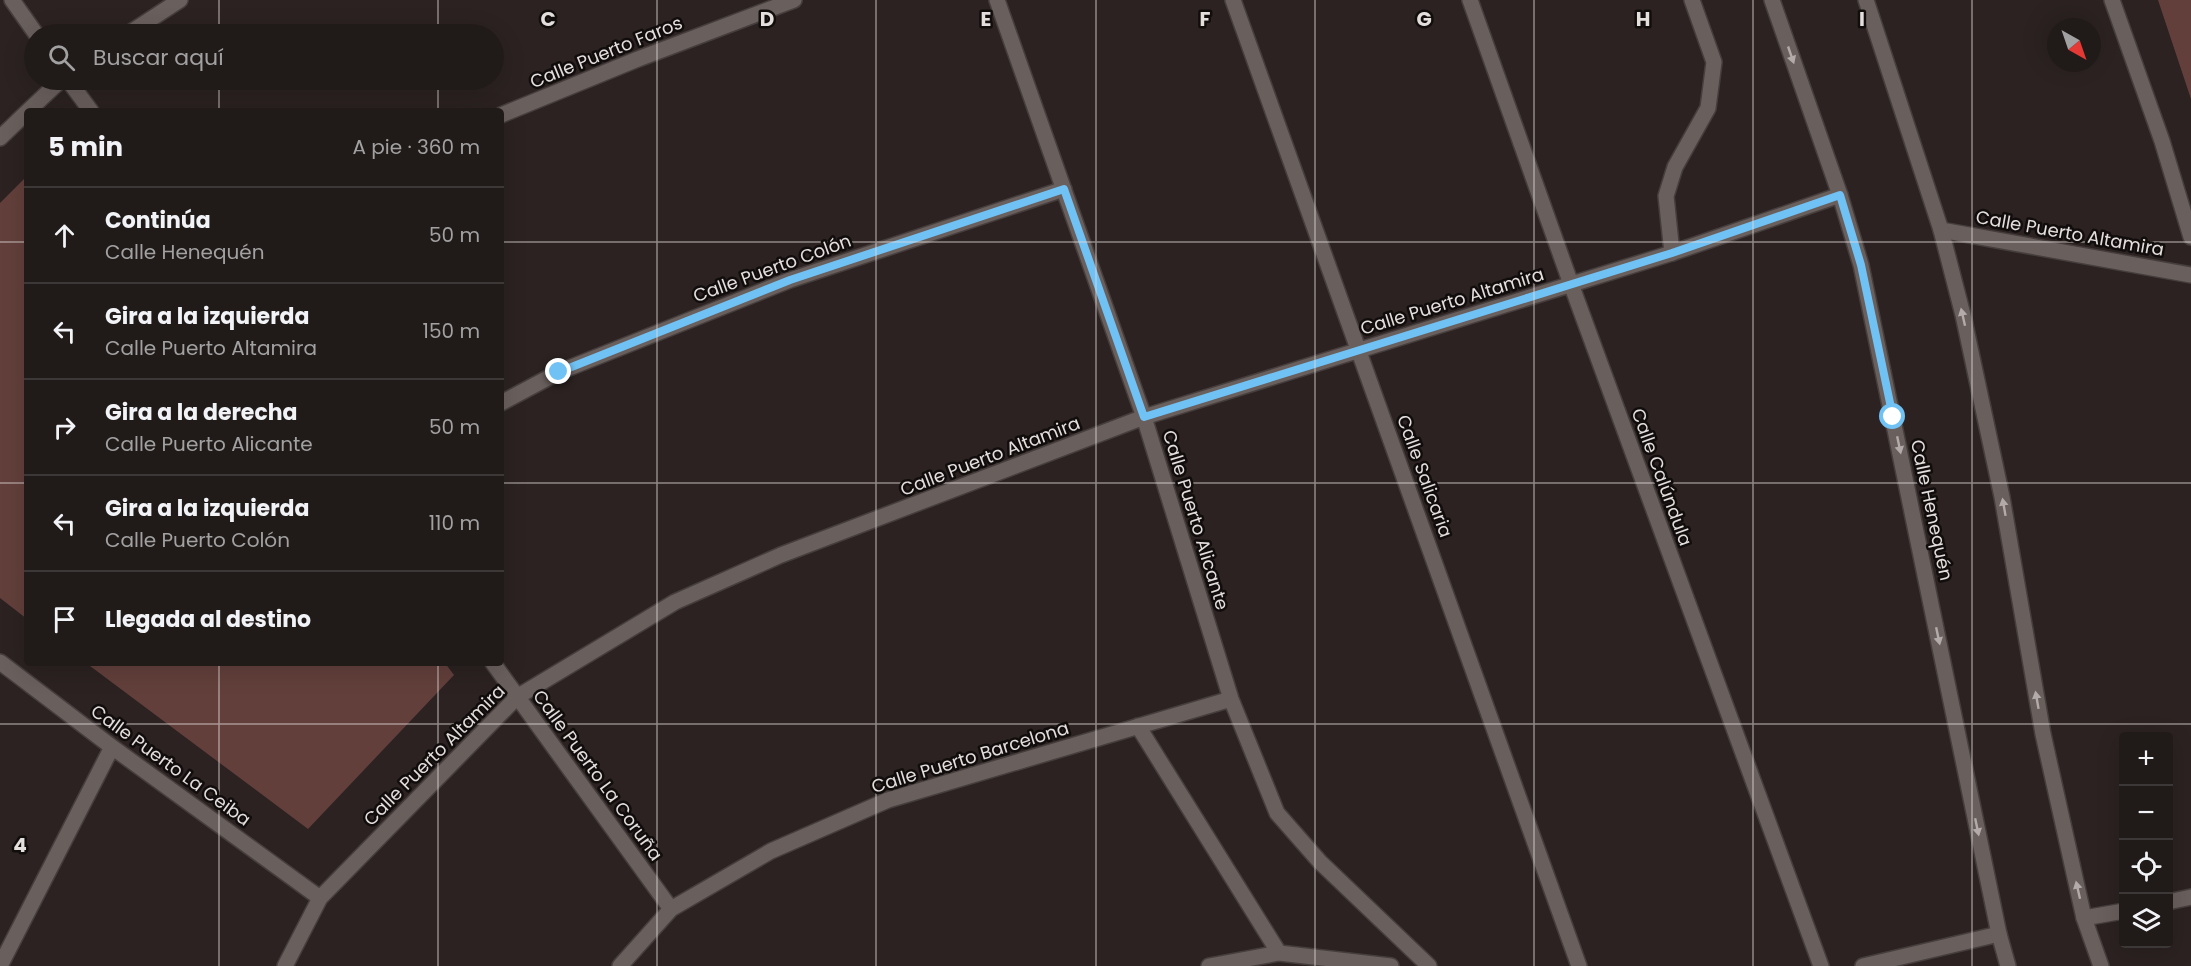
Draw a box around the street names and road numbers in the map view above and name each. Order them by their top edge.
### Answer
street label: Calle Puerto Faros [527,12,685,92]
street label: Calle Puerto Altamira [1974,204,2166,262]
street label: Calle Puerto Colón [690,228,854,308]
street label: Calle Puerto Altamira [1357,261,1547,341]
street label: Calle Calúndula [1626,405,1698,549]
street label: Calle Puerto Altamira [896,410,1084,502]
street label: Calle Salicaria [1391,411,1459,541]
street label: Calle Puerto Alicante [1157,427,1235,613]
street label: Calle Henequén [1905,437,1959,583]
street label: Calle Puerto Altamira [358,679,510,831]
street label: Calle Puerto La Coruña [527,684,669,866]
street label: Calle Puerto La Ceiba [86,698,256,832]
street label: Calle Puerto Barcelona [868,715,1072,799]

